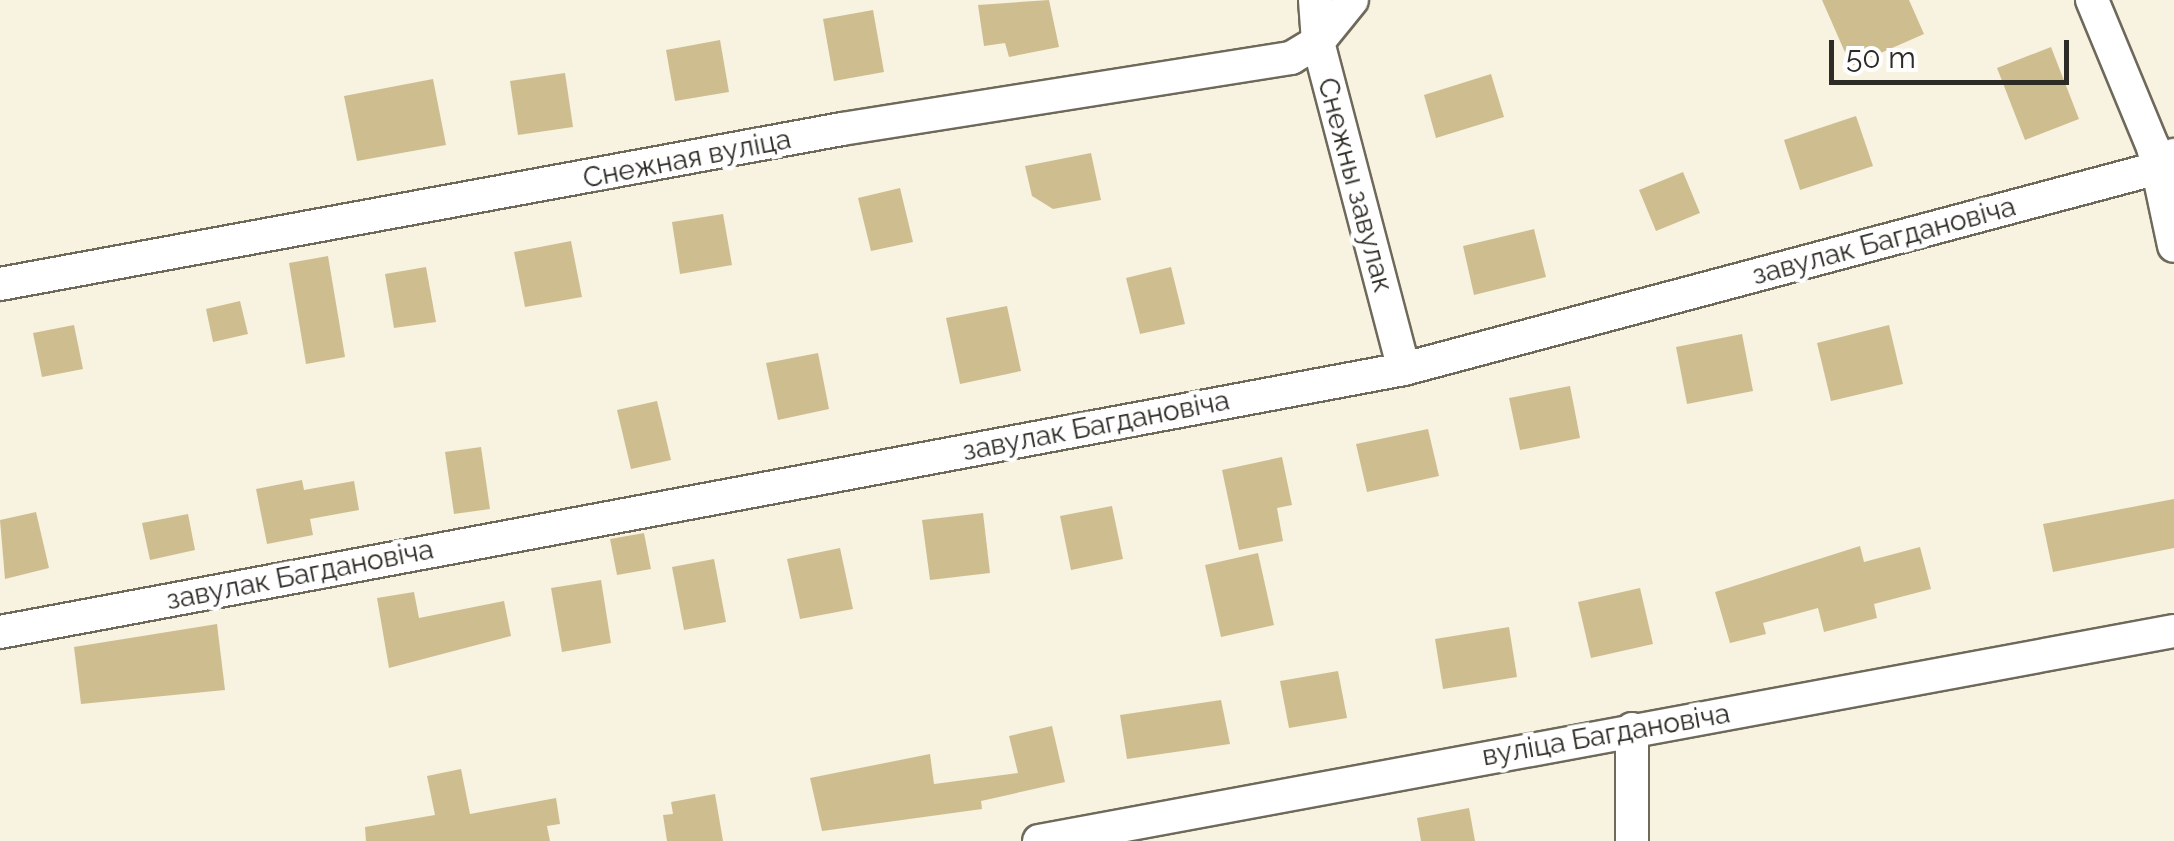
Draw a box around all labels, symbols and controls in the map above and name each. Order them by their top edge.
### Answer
scale bar [1834,20,2074,82]
text: 50 m [1846,40,1916,75]
street label: Снежны завулак [1310,74,1400,296]
street label: Снежная вуліца [580,122,794,196]
street label: завулак Багдановіча [1749,190,2019,292]
street label: завулак Багдановіча [960,384,1232,468]
street label: завулак Багдановіча [164,533,436,617]
street label: вуліца Багдановіча [1480,697,1732,773]

